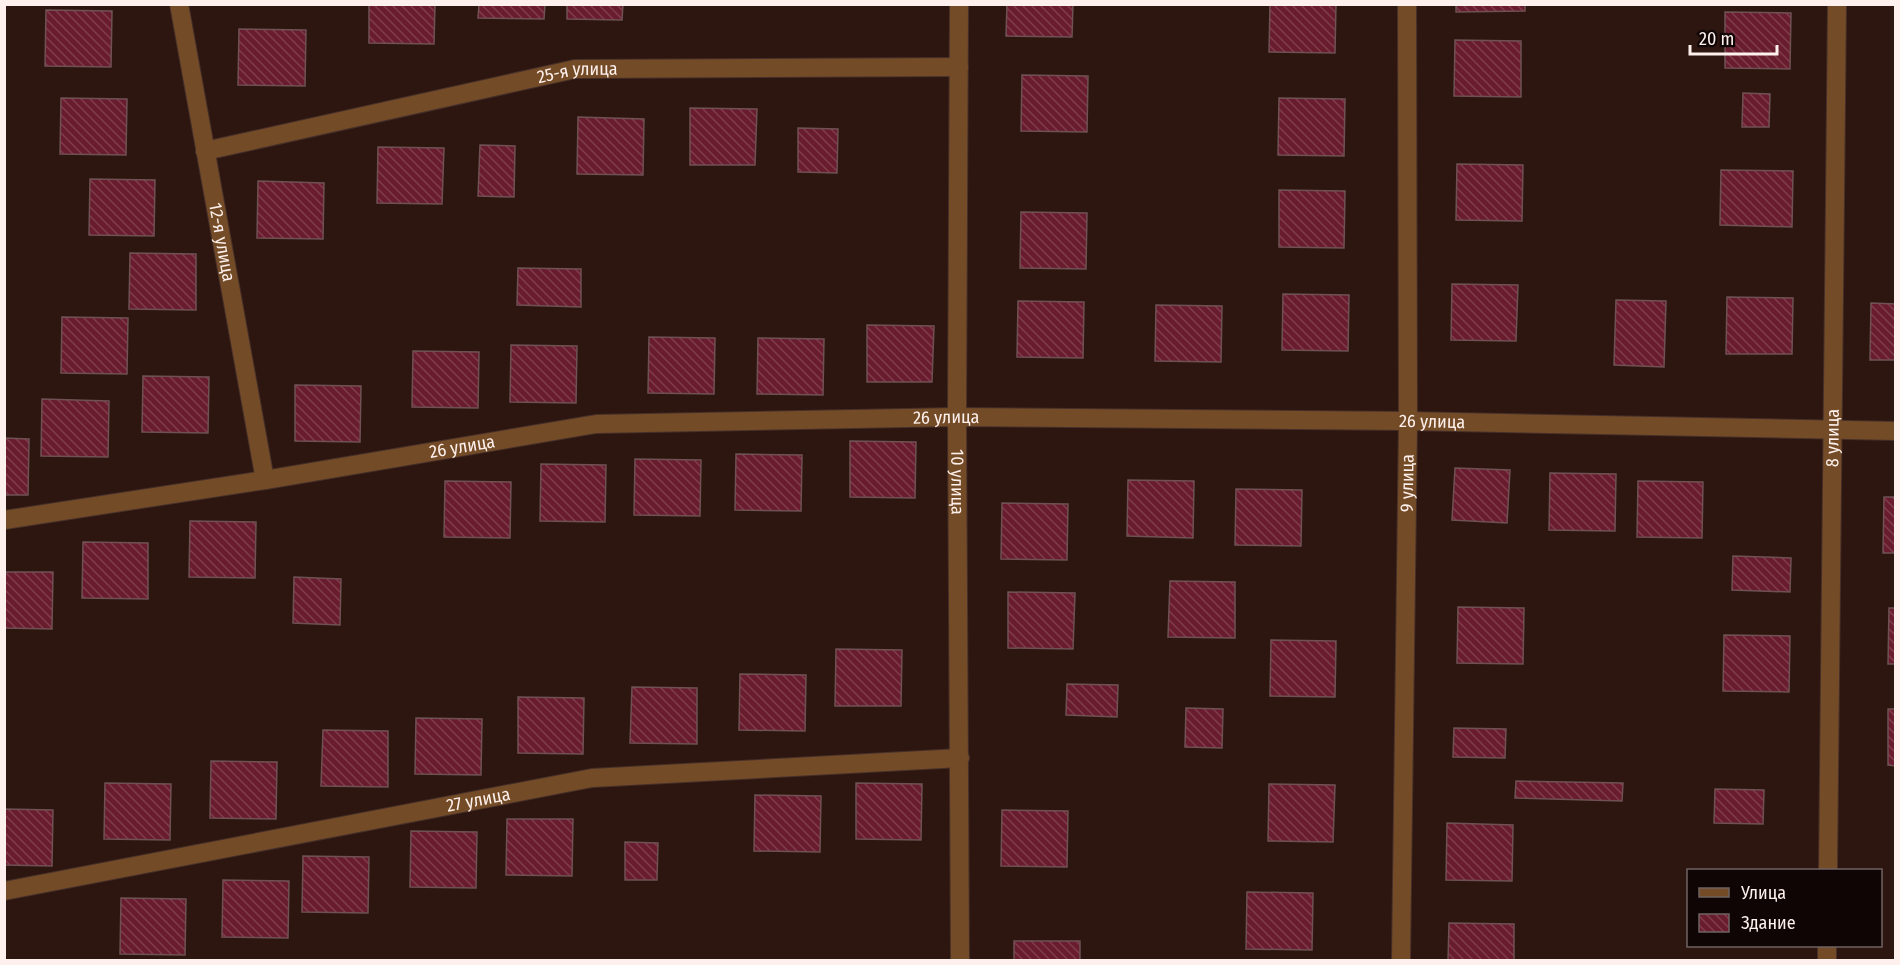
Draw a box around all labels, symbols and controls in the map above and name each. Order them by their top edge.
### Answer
scale bar [1690,18,1777,56]
text: 20 m [1699,28,1734,50]
street label: 25-я улица [535,58,618,88]
street label: 12-я улица [204,201,240,283]
street label: 26 улица [913,406,980,429]
street label: 8 улица [1821,409,1844,467]
street label: 26 улица [1399,410,1466,433]
street label: 26 улица [428,430,497,463]
street label: 10 улица [946,449,969,515]
street label: 9 улица [1396,454,1419,512]
street label: 27 улица [445,783,512,817]
legend [1687,869,1882,947]
text: Улица [1740,882,1786,904]
text: Здание [1741,912,1796,934]

